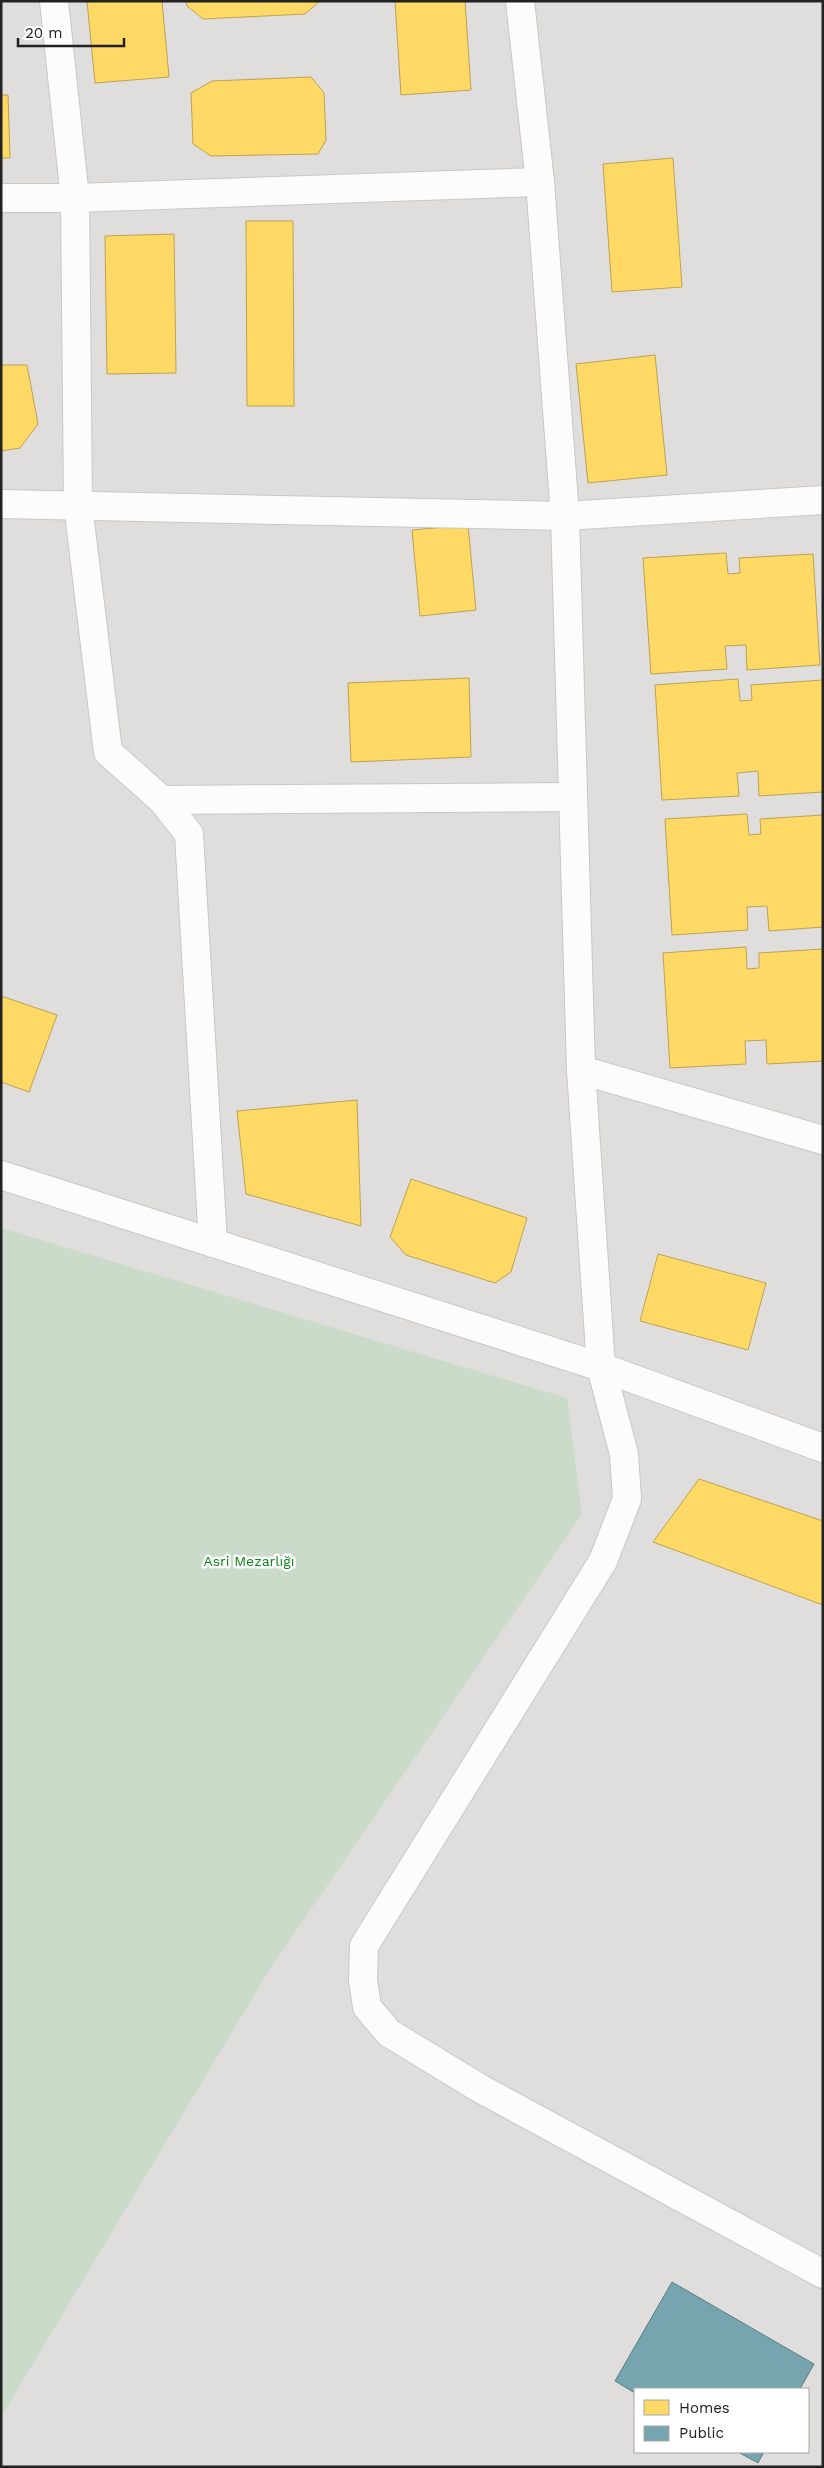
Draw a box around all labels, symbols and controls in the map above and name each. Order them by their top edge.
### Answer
scale bar [18,15,124,47]
text: 20 m [25,24,63,42]
park label: Asri Mezarlığı [204,1553,294,1569]
legend [634,2388,809,2453]
text: Homes [679,2399,730,2417]
text: Public [679,2424,724,2442]

